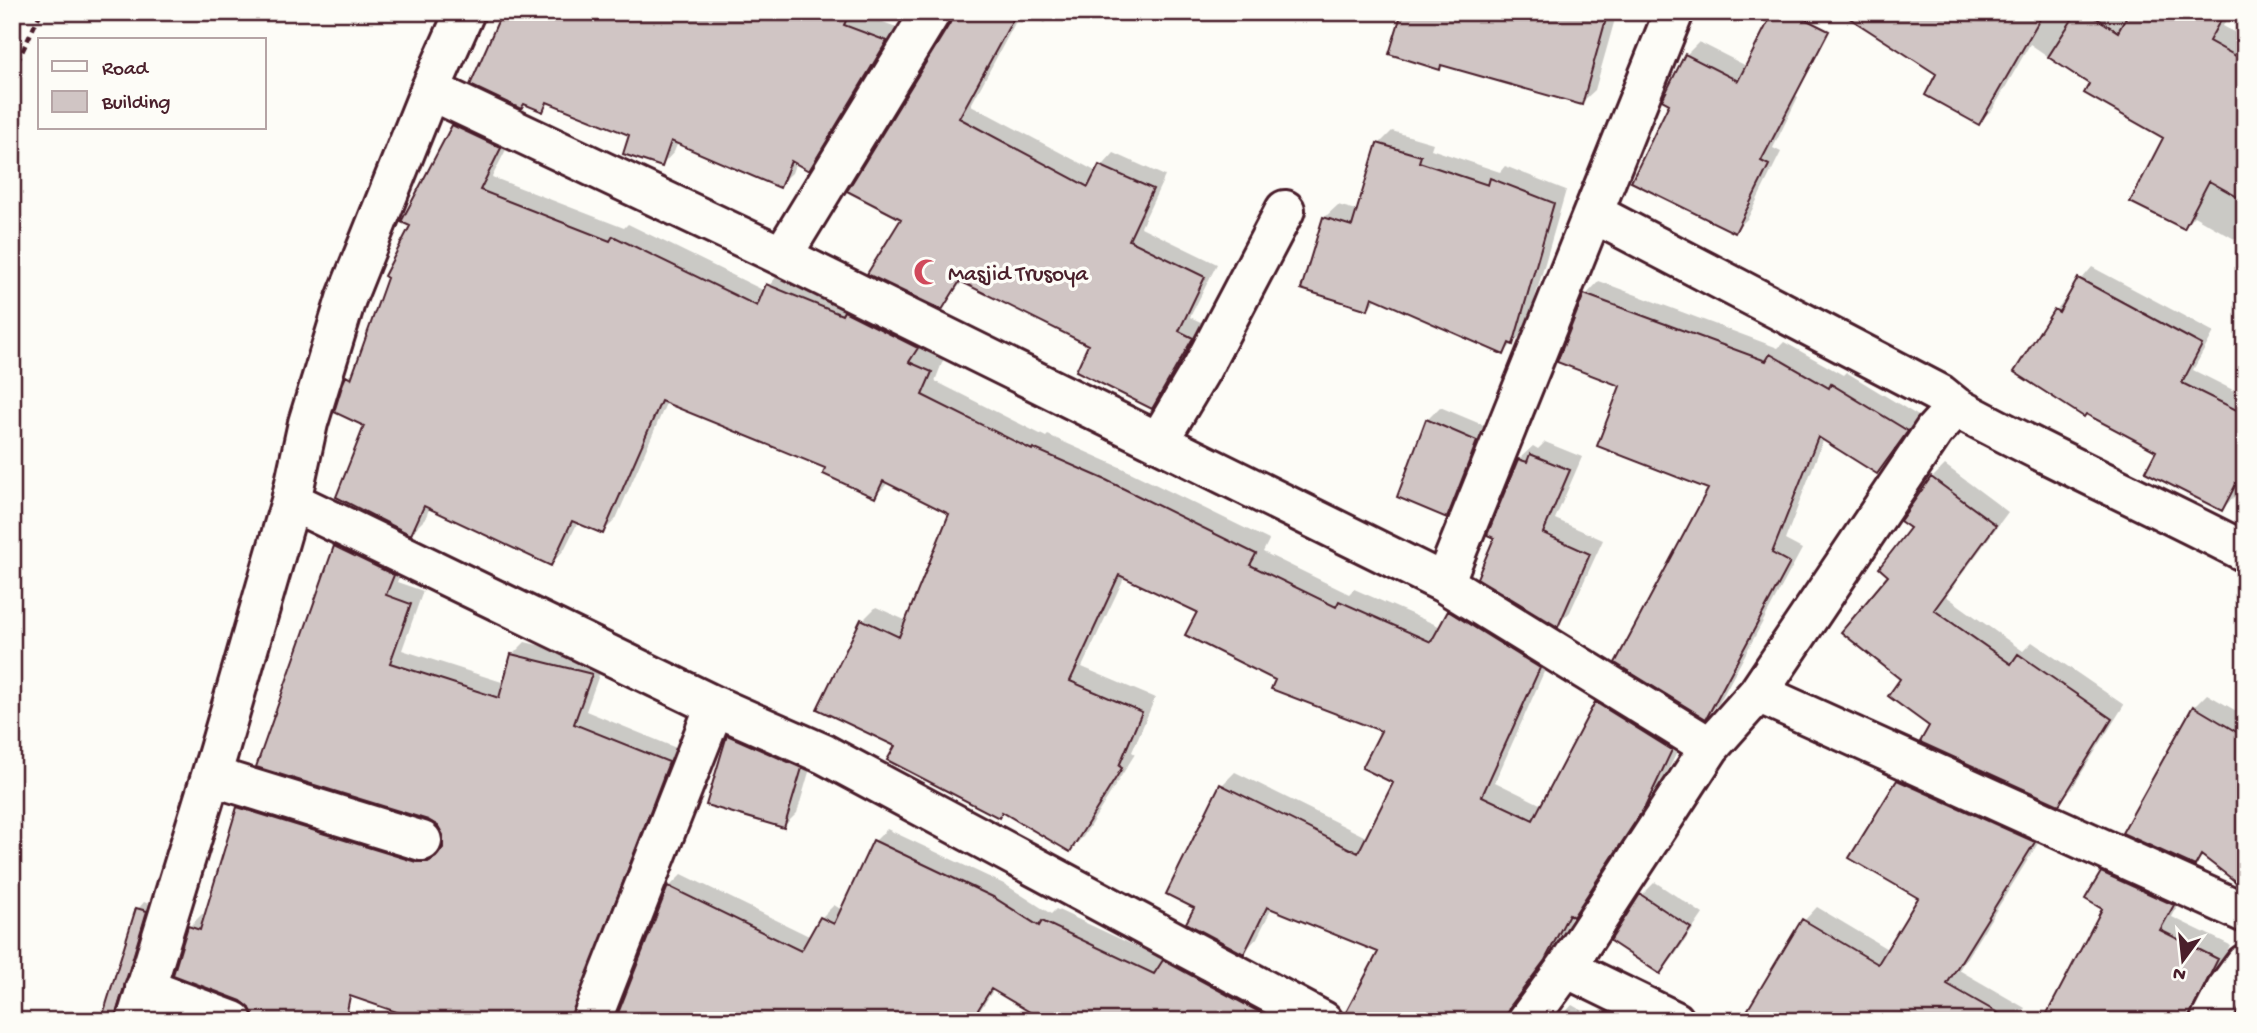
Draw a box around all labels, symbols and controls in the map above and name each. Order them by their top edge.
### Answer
legend [38,38,266,130]
text: Road [102,58,150,83]
text: Building [101,92,171,117]
mosque icon: Masjid Trusoya [912,257,942,287]
place label: Masjid Trusoya [948,262,1089,289]
north arrow [2148,925,2218,995]
text: N [2171,960,2188,986]

